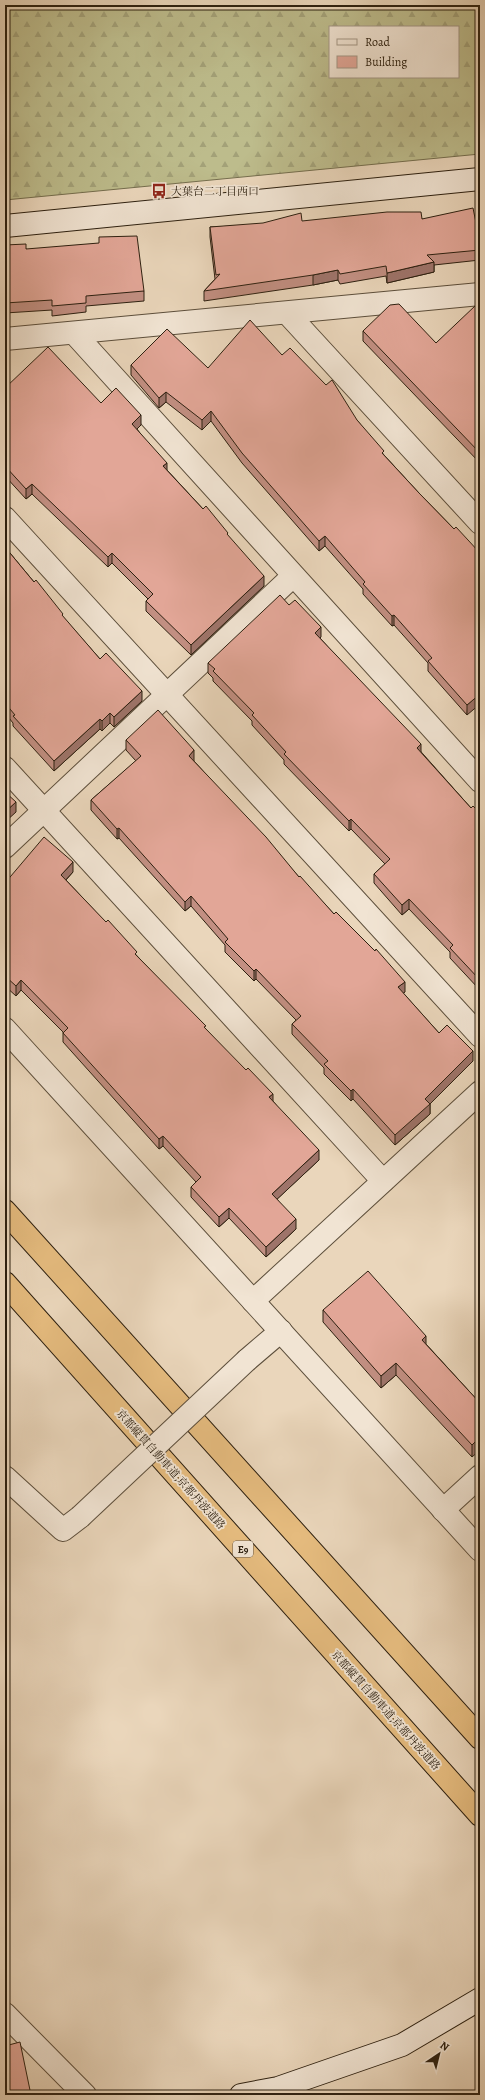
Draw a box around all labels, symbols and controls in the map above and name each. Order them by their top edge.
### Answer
legend [329,26,459,78]
text: Road [365,34,391,50]
text: Building [365,54,407,70]
bus stop icon: 大葉台二丁目西口 [150,182,168,200]
place label: 大葉台二丁目西口 [171,184,259,199]
street label: 京都縦貫自動車道;京都丹波道路 [113,1406,229,1533]
road number: E9 [233,1541,253,1557]
street label: 京都縦貫自動車道;京都丹波道路 [328,1647,444,1774]
north arrow [419,2034,459,2074]
text: N [437,2038,452,2055]

